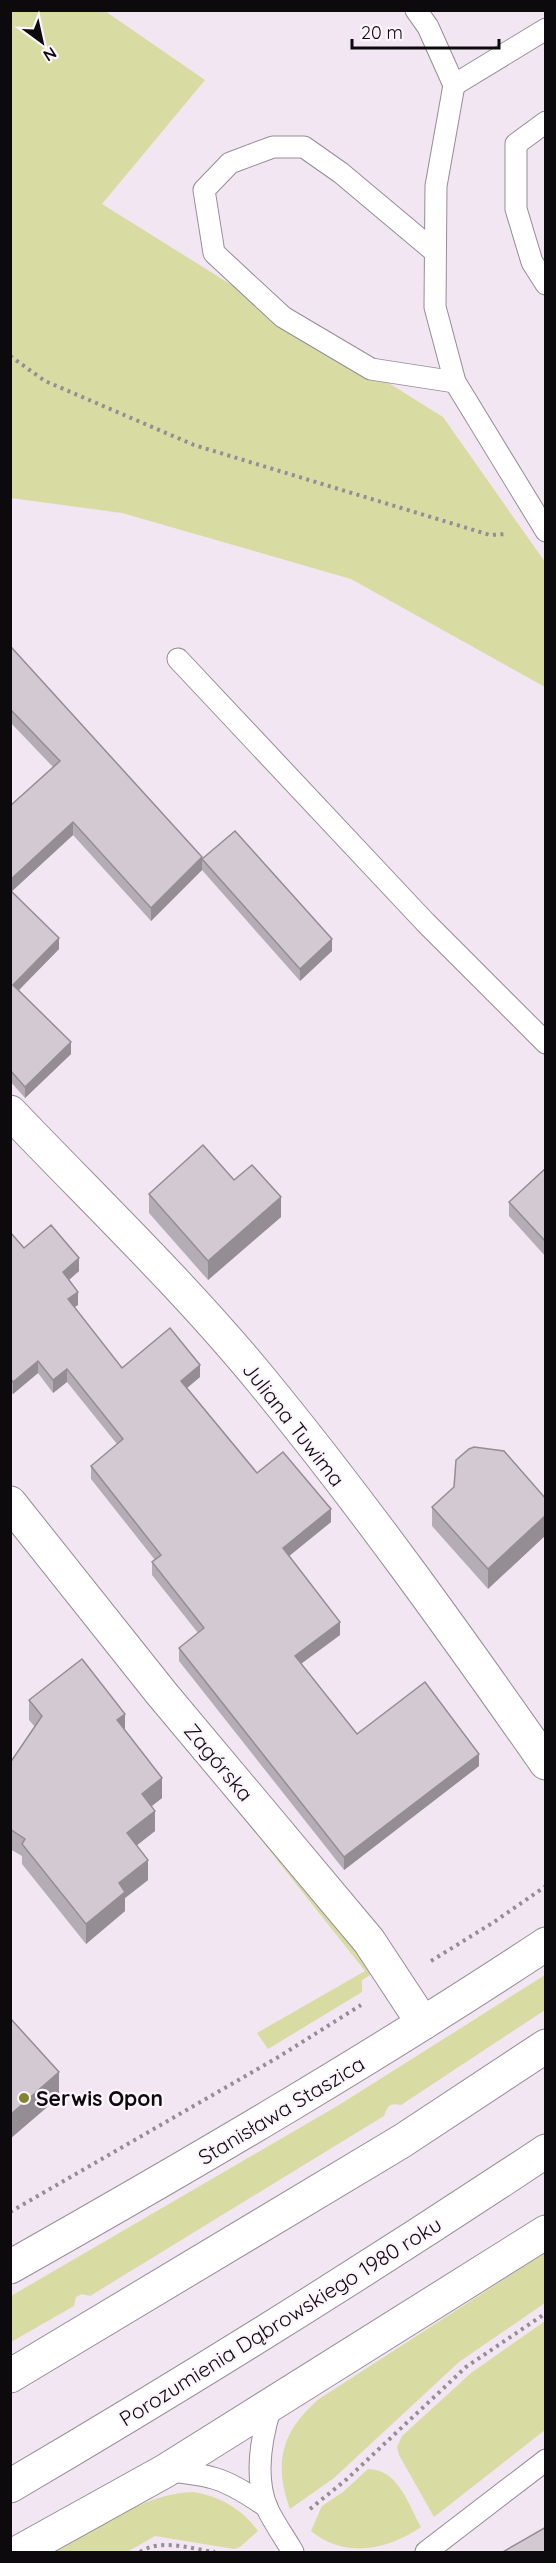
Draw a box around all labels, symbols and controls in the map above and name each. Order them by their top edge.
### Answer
north arrow [12,12,72,72]
scale bar [352,12,499,50]
text: 20 m [361,21,403,44]
text: N [40,43,61,66]
street label: Juliana Tuwima [237,1357,351,1491]
street label: Zagórska [179,1718,259,1806]
street label: Stanisława Staszica [193,2050,369,2170]
place label: Serwis Opon [36,2085,163,2111]
marker: Serwis Opon [17,2091,31,2105]
street label: Porozumienia Dąbrowskiego 1980 roku [114,2211,446,2431]

